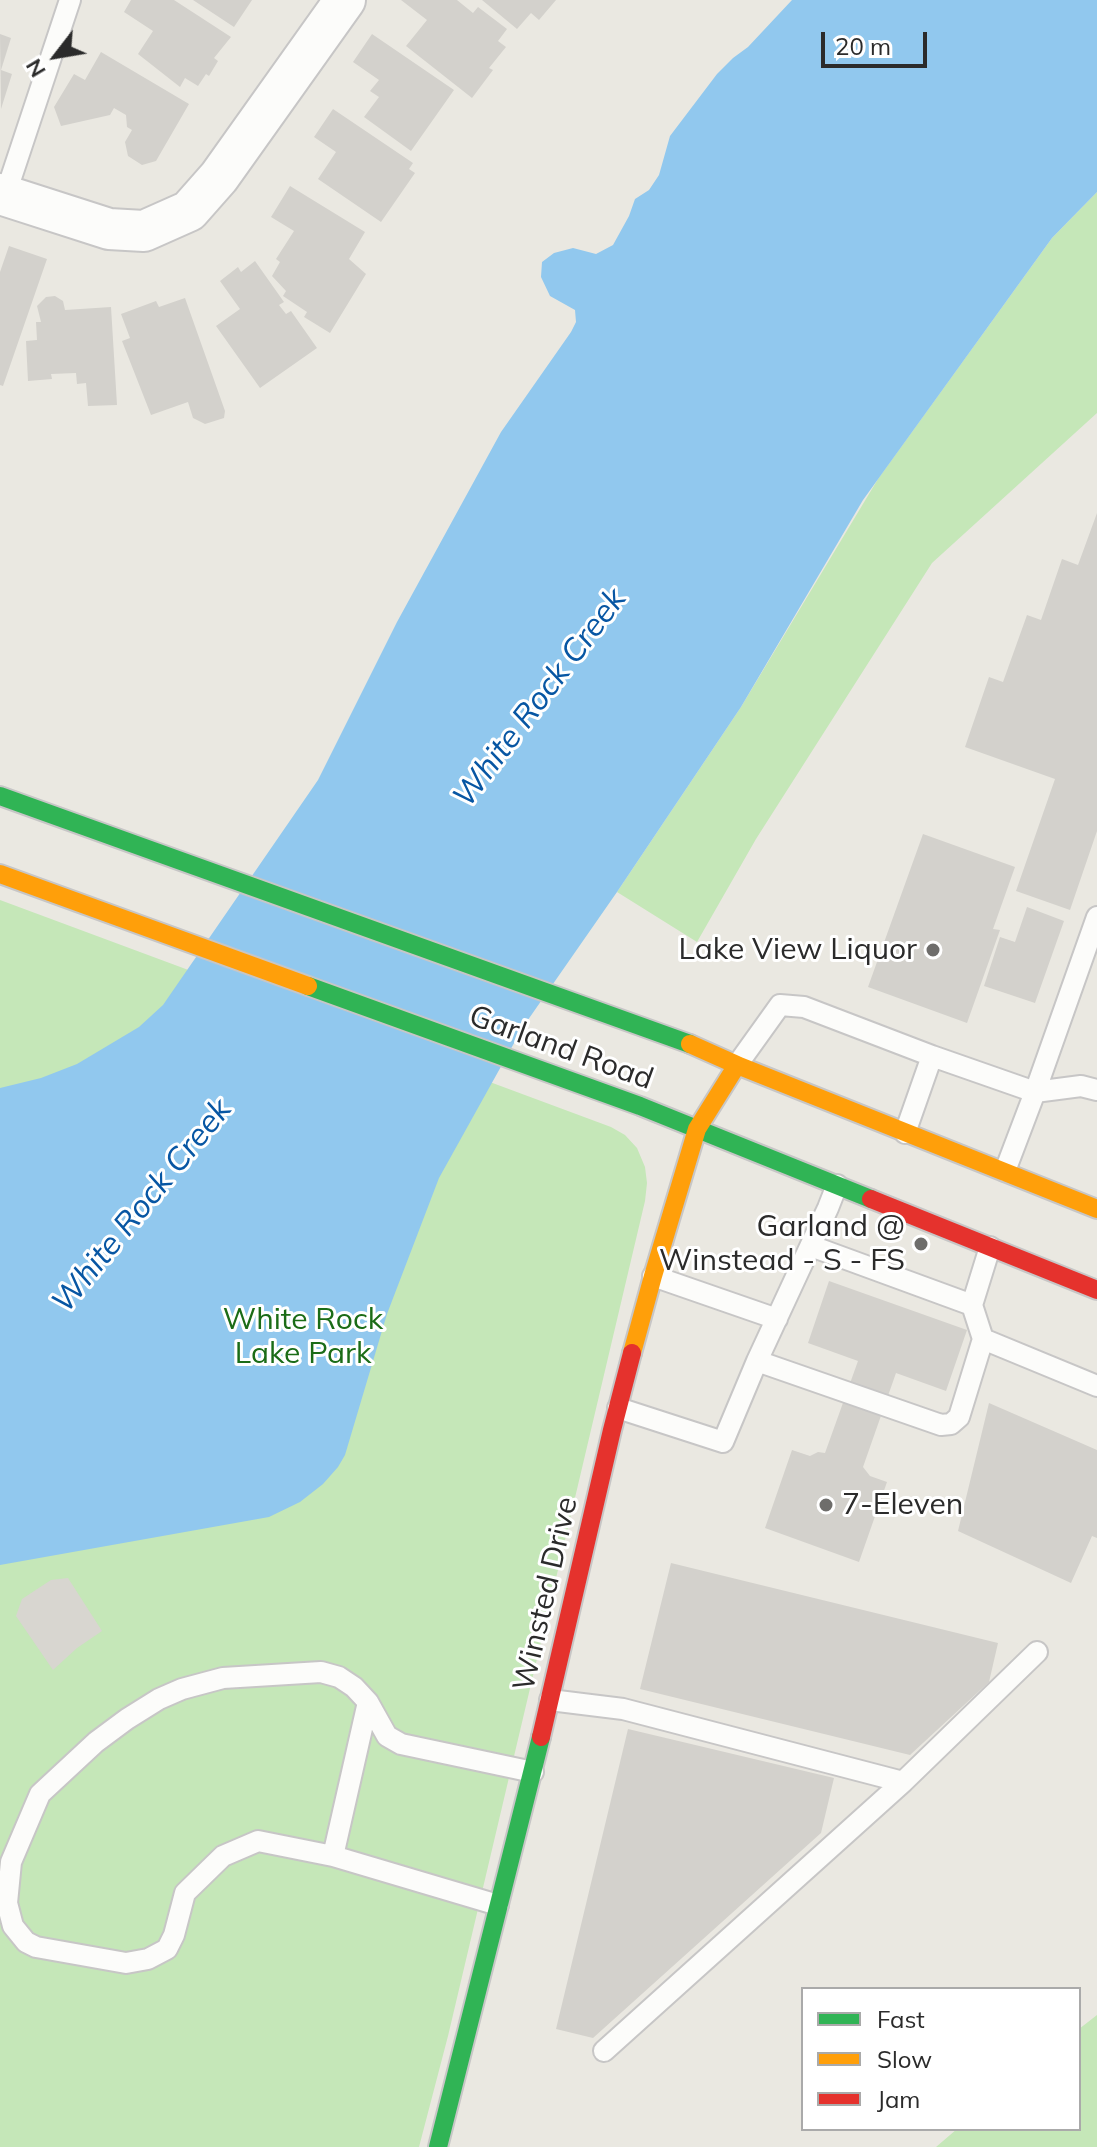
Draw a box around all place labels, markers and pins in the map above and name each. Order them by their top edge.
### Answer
place label: Lake View Liquor [679,932,917,968]
marker: Lake View Liquor [924,941,942,959]
place label: Garland @ Winstead - S - FS [659,1209,905,1280]
marker: Garland @ Winstead - S - FS [912,1235,930,1253]
place label: 7-Eleven [842,1487,963,1523]
marker: 7-Eleven [817,1496,835,1514]

